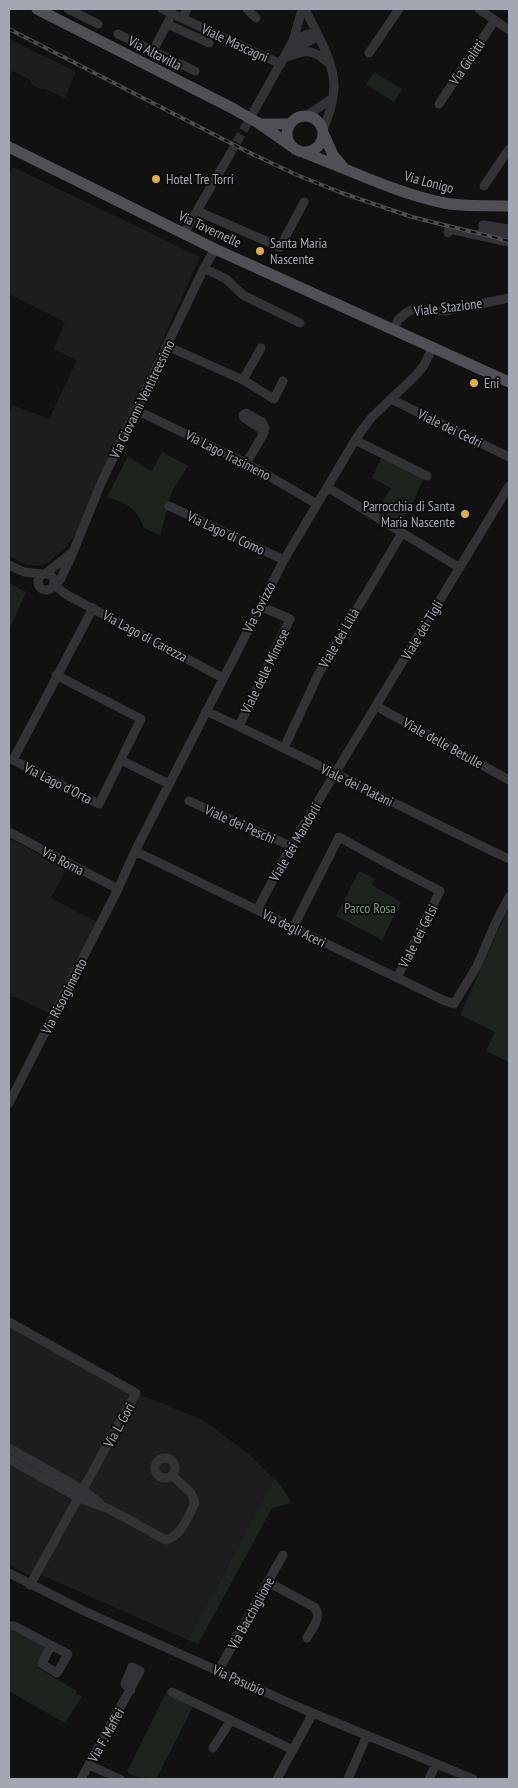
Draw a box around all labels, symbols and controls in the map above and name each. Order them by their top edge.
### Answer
street label: Viale Mascagni [198,19,272,66]
street label: Via Altavilla [124,31,185,74]
street label: Via Giolitti [445,36,489,89]
street label: Via Lonigo [401,166,456,197]
place label: Hotel Tre Torri [166,170,234,188]
marker: Hotel Tre Torri [150,173,162,185]
street label: Via Tavernelle [175,206,245,252]
place label: Santa Maria Nascente [270,234,327,268]
marker: Santa Maria Nascente [254,245,266,257]
street label: Viale Stazione [412,294,483,320]
street label: Via Giovanni Ventitreesimo [105,337,178,462]
place label: Eni [484,374,499,392]
marker: Eni [468,377,480,389]
street label: Viale dei Cedri [414,404,485,451]
street label: Via Lago Trasimeno [181,425,274,484]
place label: Parrocchia di Santa Maria Nascente [363,497,455,531]
street label: Via Lago di Como [183,507,268,559]
marker: Parrocchia di Santa Maria Nascente [459,508,471,520]
street label: Via Sovizzo [238,579,279,636]
street label: Viale dei Tigli [397,597,447,664]
street label: Viale dei Lillà [314,605,363,672]
street label: Via Lago di Carezza [99,606,190,666]
street label: Viale delle Mimose [236,626,293,717]
street label: Viale delle Betulle [399,713,486,773]
street label: Via Lago d'Orta [20,758,95,808]
street label: Viale dei Platani [317,759,396,810]
street label: Viale dei Mandorli [265,799,325,885]
street label: Viale dei Peschi [201,800,278,848]
street label: Via Roma [38,842,87,879]
park label: Parco Rosa [344,899,396,917]
street label: Viale dei Gelsi [394,901,442,972]
street label: Via degli Aceri [258,904,329,951]
street label: Via Risorgimento [37,955,91,1038]
street label: Via L. Gori [99,1400,139,1451]
street label: Via Bacchiglione [223,1574,278,1653]
street label: Via Pasubio [209,1660,268,1700]
street label: Via F. Maffei [83,1705,128,1766]

